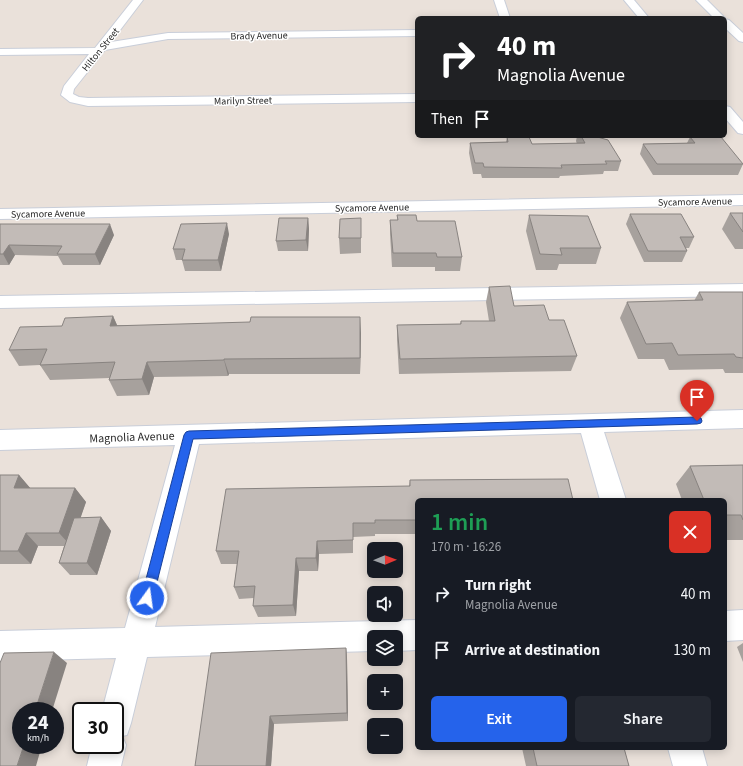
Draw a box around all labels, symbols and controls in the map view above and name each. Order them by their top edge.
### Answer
street label: Hilton Street [79,24,123,75]
text: 40 m [497,26,556,66]
street label: Brady Avenue [230,29,288,43]
icon: right [431,32,483,84]
text: Magnolia Avenue [497,63,625,88]
street label: Marilyn Street [214,93,273,109]
icon: arrive [471,108,493,130]
text: Then [431,109,463,130]
street label: Sycamore Avenue [658,194,732,210]
street label: Sycamore Avenue [335,200,409,216]
street label: Sycamore Avenue [11,206,85,222]
pin [680,380,714,421]
icon: arrive [686,386,708,408]
street label: Magnolia Avenue [89,428,175,447]
text: 1 min [431,505,488,540]
button: close [669,511,711,553]
text: 170 m · 16:26 [431,538,501,556]
north arrow [367,542,403,578]
map controls [367,542,403,754]
text: Turn right [465,575,531,596]
position arrow [126,577,168,619]
icon: right [431,583,453,605]
text: 40 m [681,584,711,605]
button: sound [367,586,403,622]
text: Magnolia Avenue [465,596,557,614]
button: layers [367,630,403,666]
icon: arrive [431,639,453,661]
text: Arrive at destination [465,640,600,661]
text: 130 m [673,640,711,661]
button: + [367,674,403,710]
button: Exit [431,696,567,742]
button: Share [575,696,711,742]
speed limit sign: 30 [72,702,124,754]
text: 24 [27,709,49,737]
button: − [367,718,403,754]
text: km/h [27,731,49,745]

